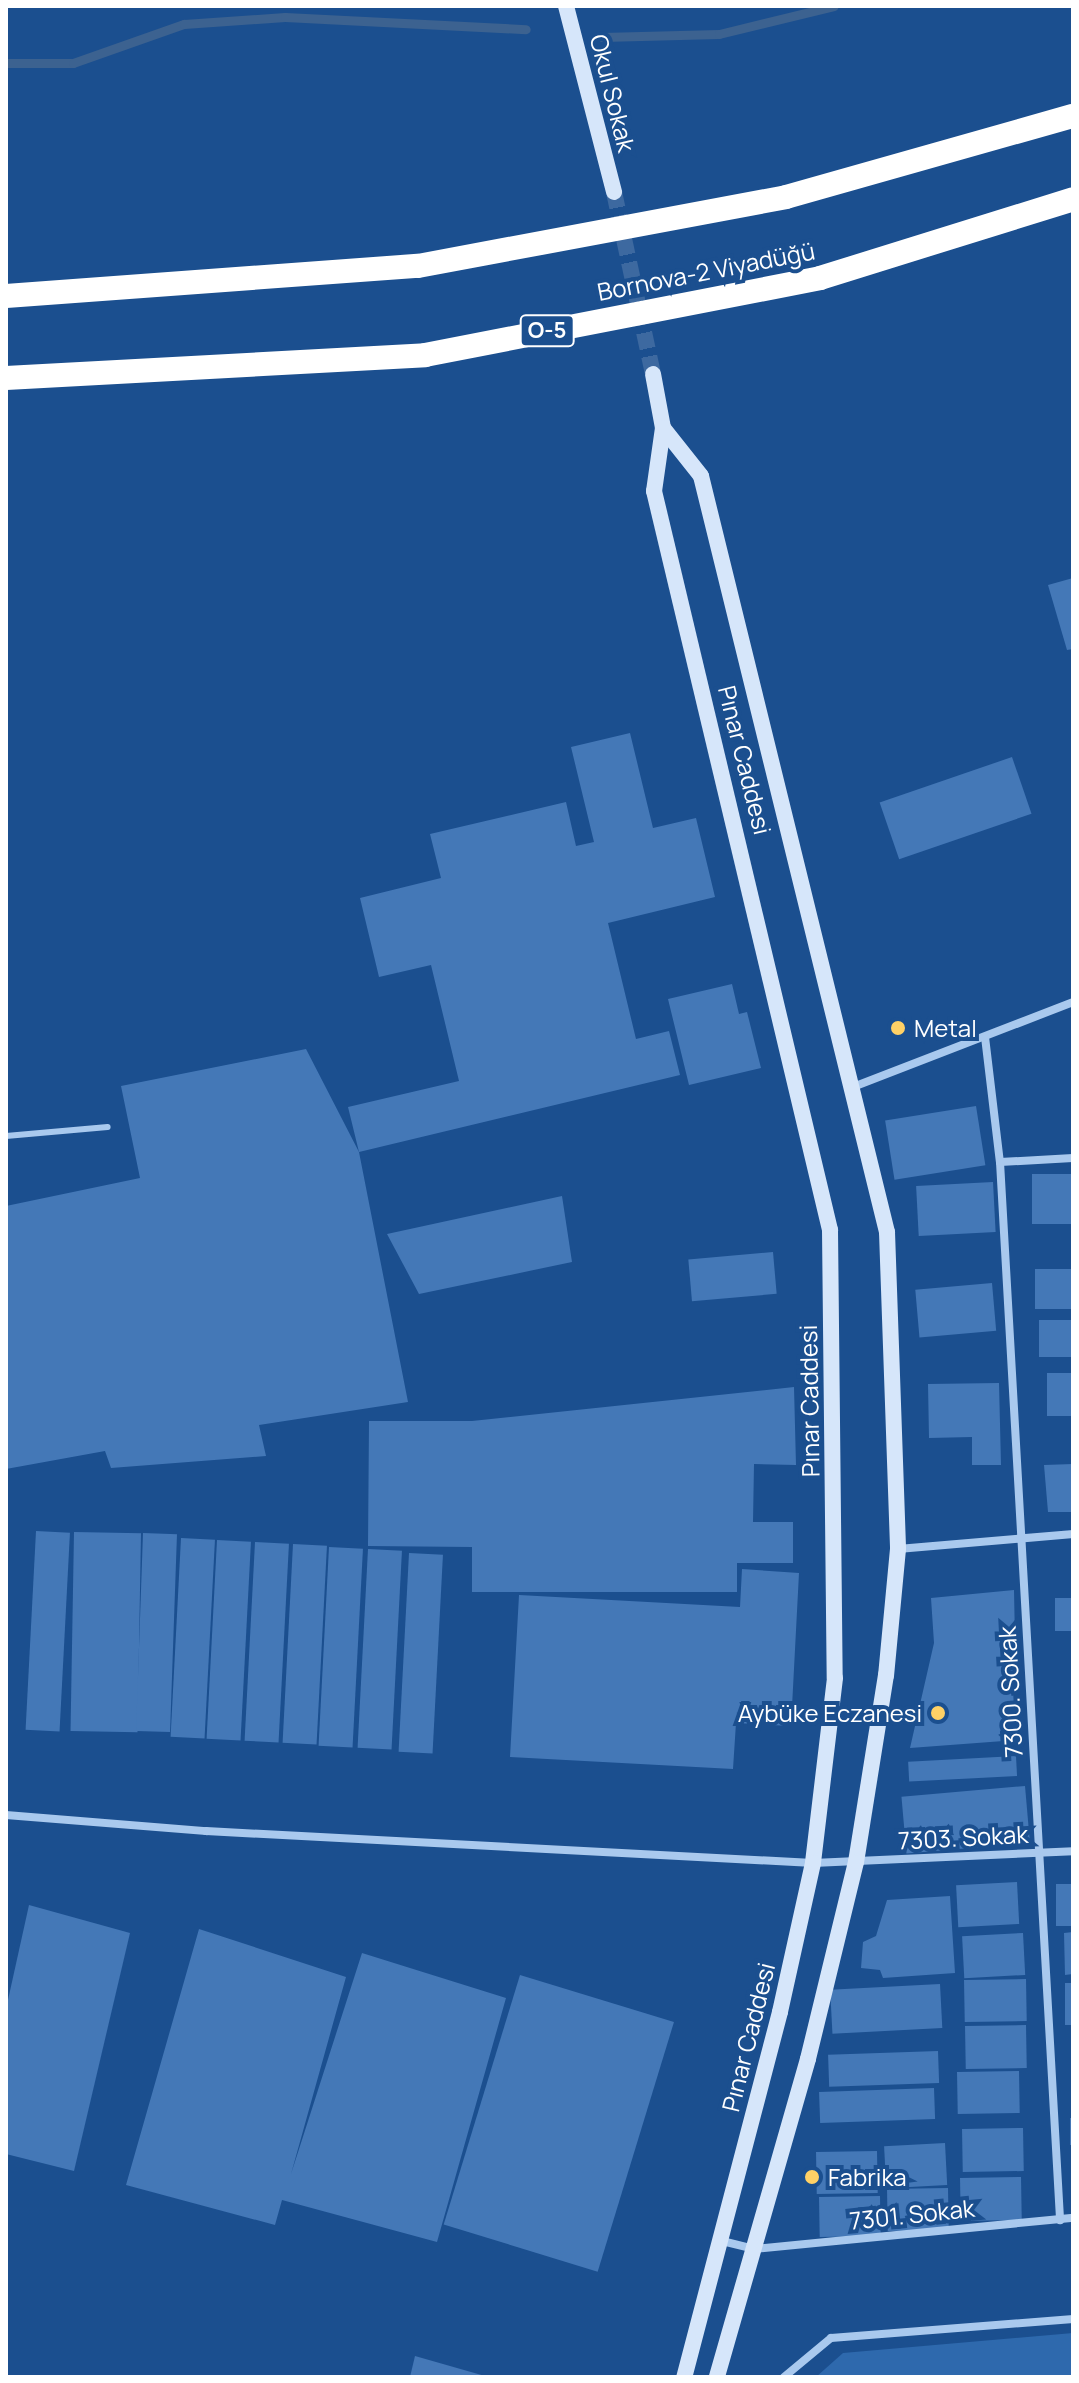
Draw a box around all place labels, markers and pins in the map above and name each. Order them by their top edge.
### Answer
place label: Metal [914,1014,977,1042]
marker: Metal [889,1019,907,1037]
place label: Aybüke Eczanesi [738,1699,922,1727]
marker: Aybüke Eczanesi [929,1704,947,1722]
place label: Fabrika [828,2163,907,2191]
marker: Fabrika [803,2168,821,2186]

